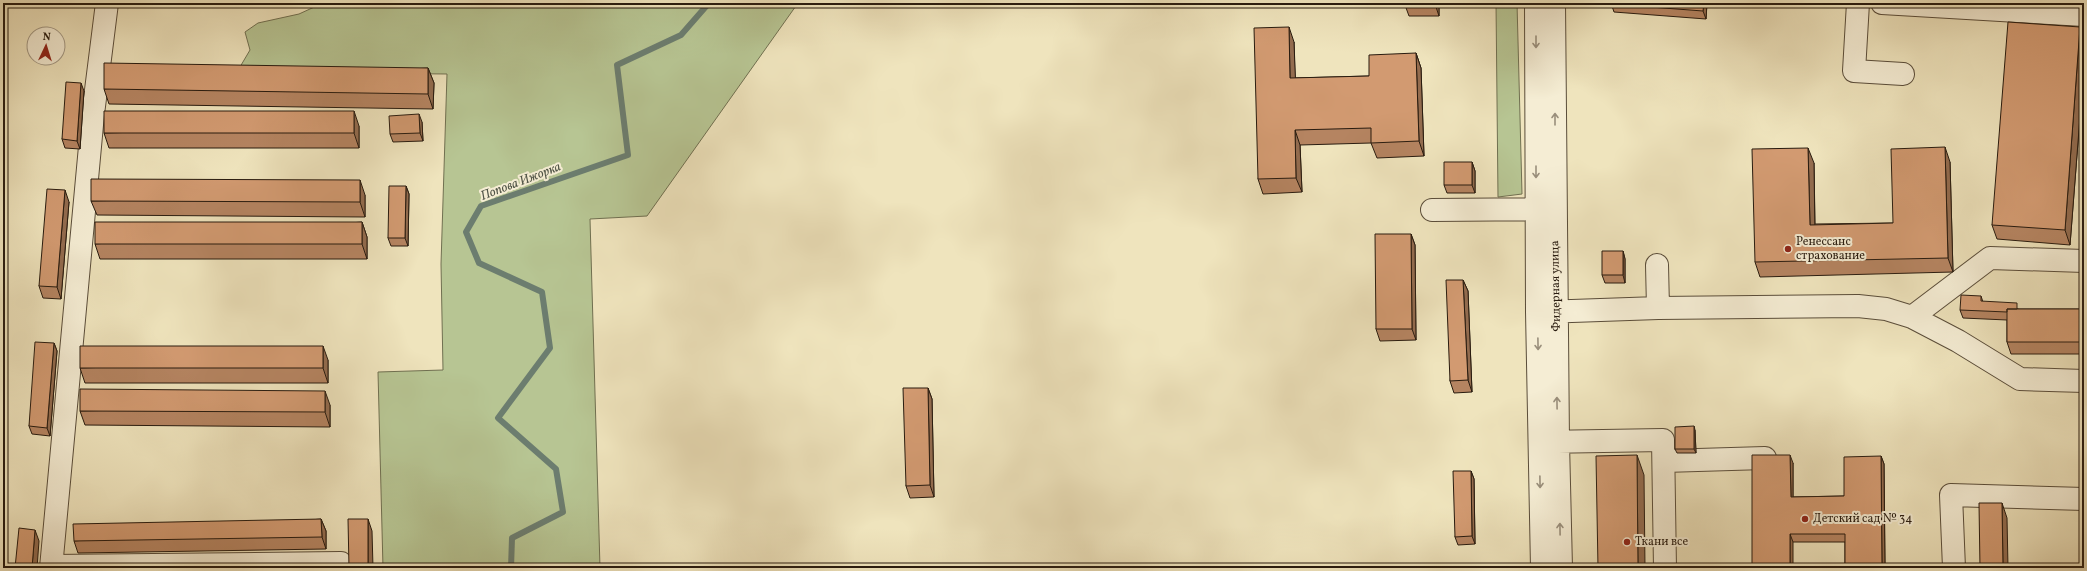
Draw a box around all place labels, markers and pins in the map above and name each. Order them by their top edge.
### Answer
place label: Ренессанс страхование [1796,234,1865,264]
marker: Ренессанс страхование [1783,244,1793,254]
place label: Детский сад № 34 [1813,511,1912,527]
marker: Детский сад № 34 [1800,514,1810,524]
place label: Ткани все [1635,534,1688,550]
marker: Ткани все [1622,537,1632,547]

